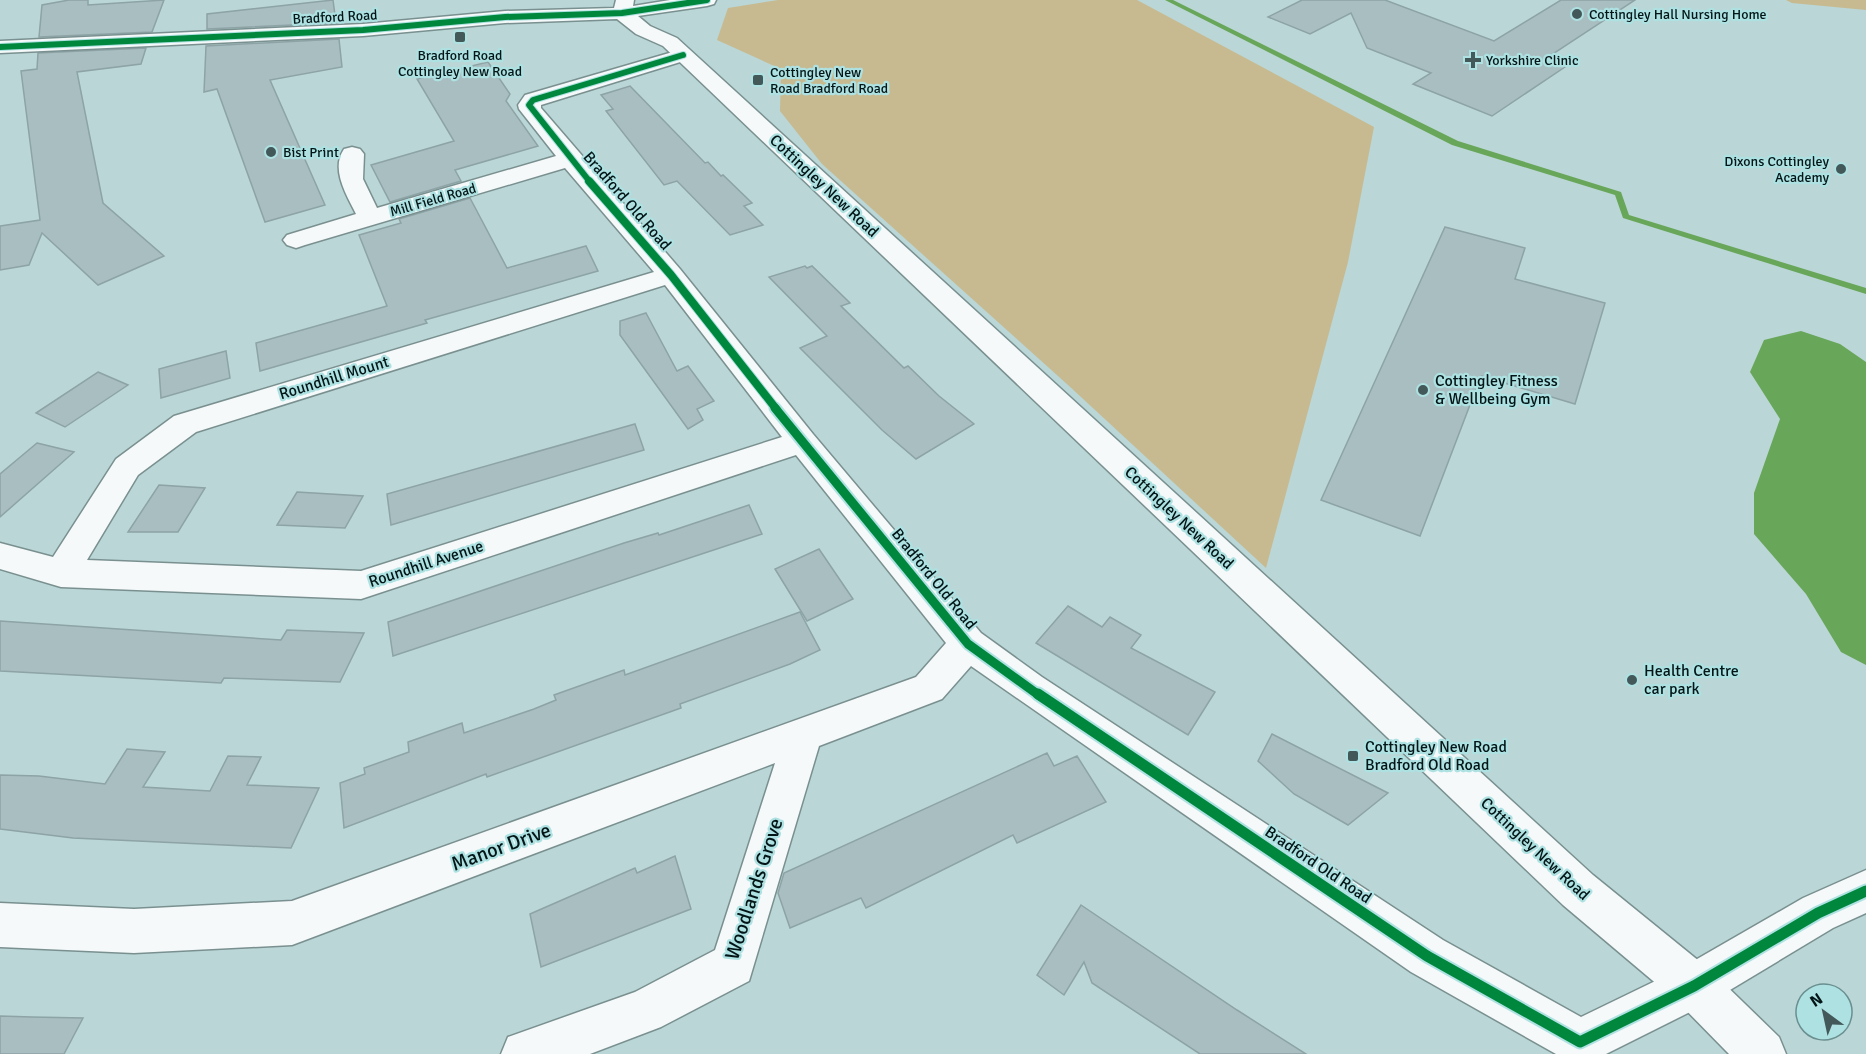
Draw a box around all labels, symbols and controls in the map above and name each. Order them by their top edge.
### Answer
street label: Bradford Road [292,6,378,28]
place label: Cottingley Hall Nursing Home [1589,6,1767,23]
marker: Cottingley Hall Nursing Home [1570,7,1584,21]
marker: Bradford Road Cottingley New Road [453,30,467,44]
place label: Bradford Road Cottingley New Road [398,47,522,80]
marker: Yorkshire Clinic [1464,51,1482,69]
place label: Yorkshire Clinic [1486,52,1579,69]
place label: Cottingley New Road Bradford Road [770,64,888,97]
marker: Cottingley New Road Bradford Road [751,73,765,87]
street label: Cottingley New Road [765,130,883,242]
place label: Bist Print [283,144,339,161]
marker: Bist Print [264,145,278,159]
street label: Bradford Old Road [579,148,675,254]
place label: Dixons Cottingley Academy [1724,153,1829,186]
marker: Dixons Cottingley Academy [1834,162,1848,176]
street label: Mill Field Road [388,180,478,220]
street label: Roundhill Mount [277,352,392,404]
place label: Cottingley Fitness & Wellbeing Gym [1435,371,1558,409]
marker: Cottingley Fitness & Wellbeing Gym [1416,383,1430,397]
street label: Cottingley New Road [1120,462,1238,574]
street label: Bradford Old Road [887,524,981,634]
street label: Roundhill Avenue [366,536,486,592]
place label: Health Centre car park [1644,661,1739,699]
marker: Health Centre car park [1625,673,1639,687]
place label: Cottingley New Road Bradford Old Road [1365,737,1507,775]
marker: Cottingley New Road Bradford Old Road [1346,749,1360,763]
street label: Cottingley New Road [1476,793,1594,905]
street label: Woodlands Grove [719,815,789,963]
street label: Manor Drive [448,817,554,877]
street label: Bradford Old Road [1261,822,1375,908]
north arrow [1794,982,1854,1042]
text: N [1806,989,1826,1012]

